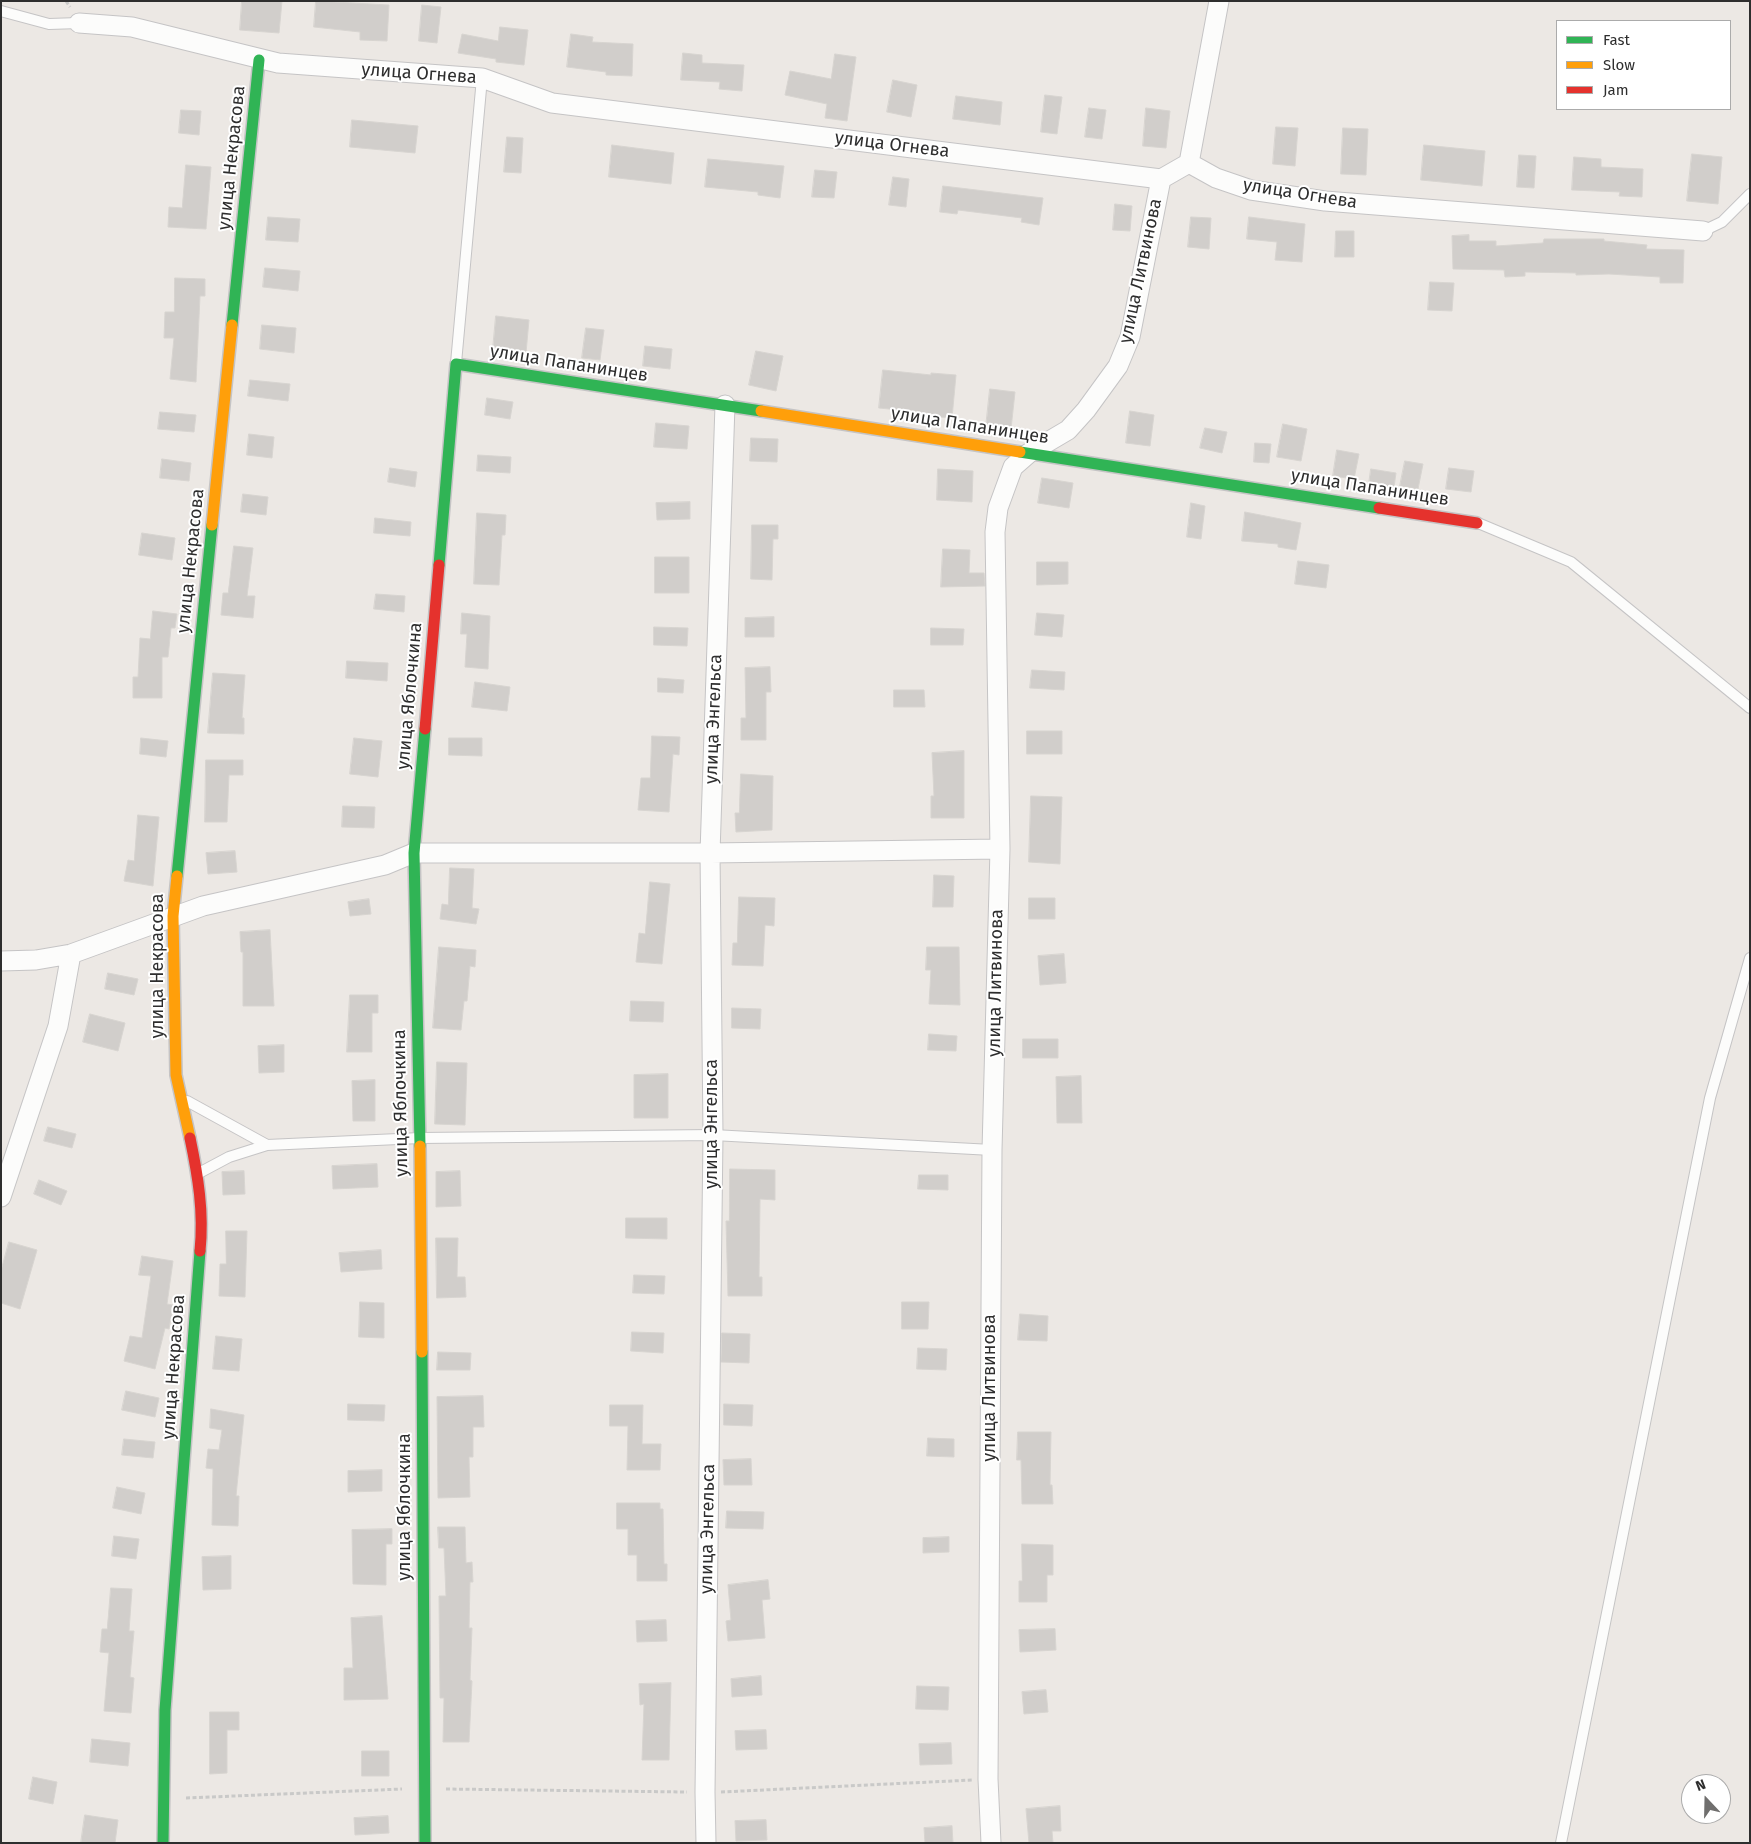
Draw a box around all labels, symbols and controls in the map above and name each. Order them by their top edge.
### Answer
legend [1556,20,1731,110]
text: Fast [1603,31,1630,49]
text: Slow [1603,56,1635,74]
street label: улица Огнева [361,59,477,89]
text: Jam [1603,81,1629,99]
street label: улица Некрасова [214,85,250,231]
street label: улица Огнева [833,127,951,163]
street label: улица Огнева [1241,174,1359,214]
street label: улица Литвинова [1115,197,1167,345]
street label: улица Папанинцев [488,341,650,387]
street label: улица Папанинцев [889,403,1051,449]
street label: улица Папанинцев [1289,465,1451,511]
street label: улица Некрасова [173,488,209,634]
street label: улица Яблочкина [393,622,427,770]
street label: улица Энгельса [701,654,727,784]
street label: улица Некрасова [147,893,169,1039]
street label: улица Литвинова [984,909,1008,1057]
street label: улица Яблочкина [389,1029,413,1177]
street label: улица Энгельса [701,1059,723,1189]
street label: улица Некрасова [158,1294,190,1440]
street label: улица Литвинова [979,1314,1001,1462]
street label: улица Яблочкина [394,1433,416,1581]
street label: улица Энгельса [696,1464,720,1594]
north arrow [1681,1774,1731,1824]
text: N [1693,1776,1708,1795]

